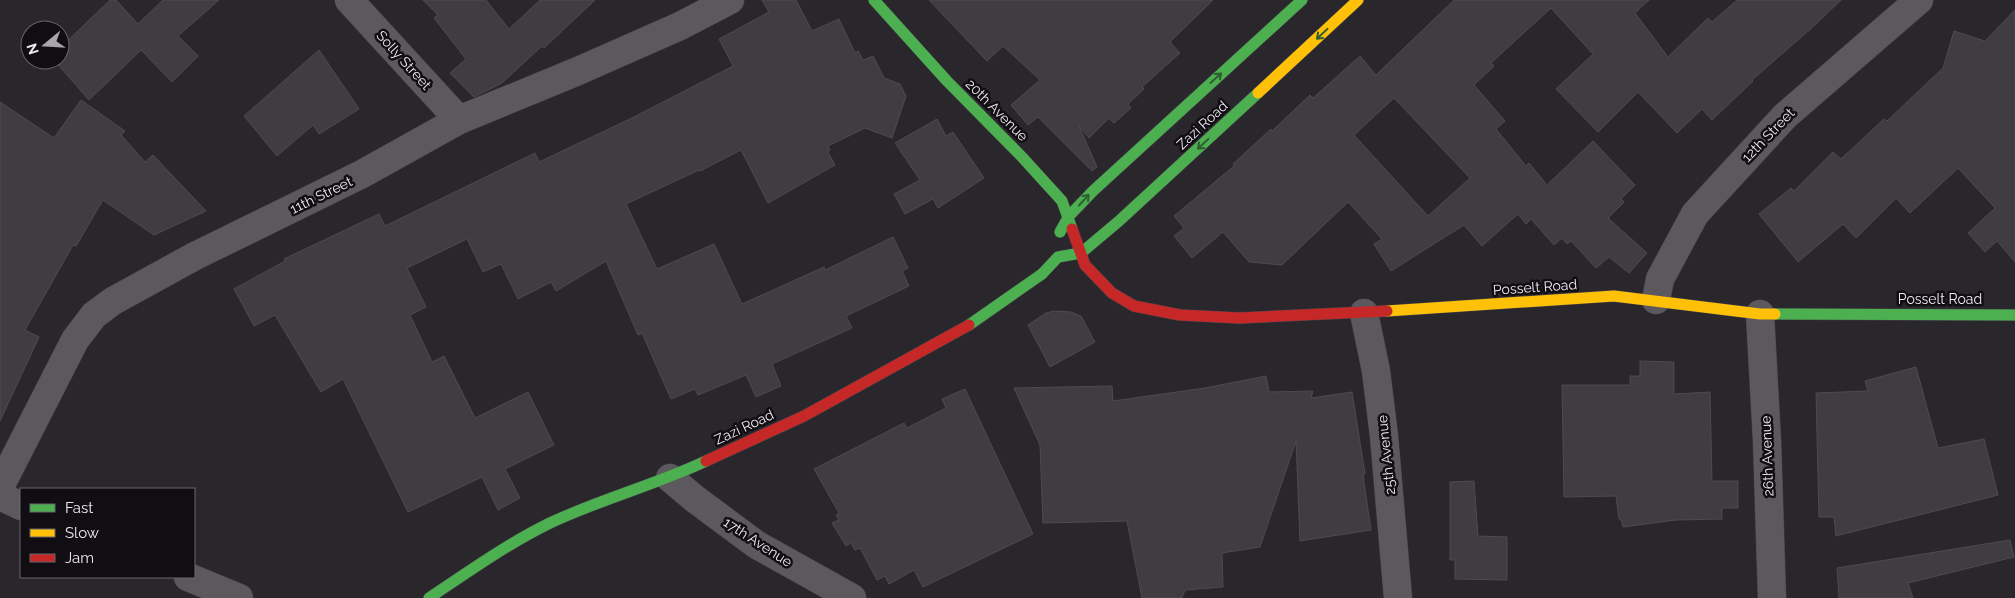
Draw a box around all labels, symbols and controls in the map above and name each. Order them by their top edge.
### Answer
north arrow [20,20,70,70]
street label: Solly Street [373,27,435,93]
one-way arrow [1316,28,1329,40]
text: N [23,41,42,57]
one-way arrow [1210,72,1223,84]
street label: 20th Avenue [963,76,1031,144]
street label: Zazi Road [1173,97,1231,153]
street label: 12th Street [1738,105,1798,165]
one-way arrow [1196,138,1209,150]
street label: 11th Street [287,173,355,217]
one-way arrow [1078,194,1090,206]
street label: Posselt Road [1492,276,1578,298]
street label: Posselt Road [1898,291,1982,307]
street label: Zazi Road [712,406,776,448]
street label: 25th Avenue [1374,414,1398,496]
street label: 26th Avenue [1758,415,1776,497]
legend [20,488,195,578]
text: Fast [65,499,93,517]
street label: 17th Avenue [721,514,795,570]
text: Slow [65,524,99,542]
text: Jam [65,549,94,567]

